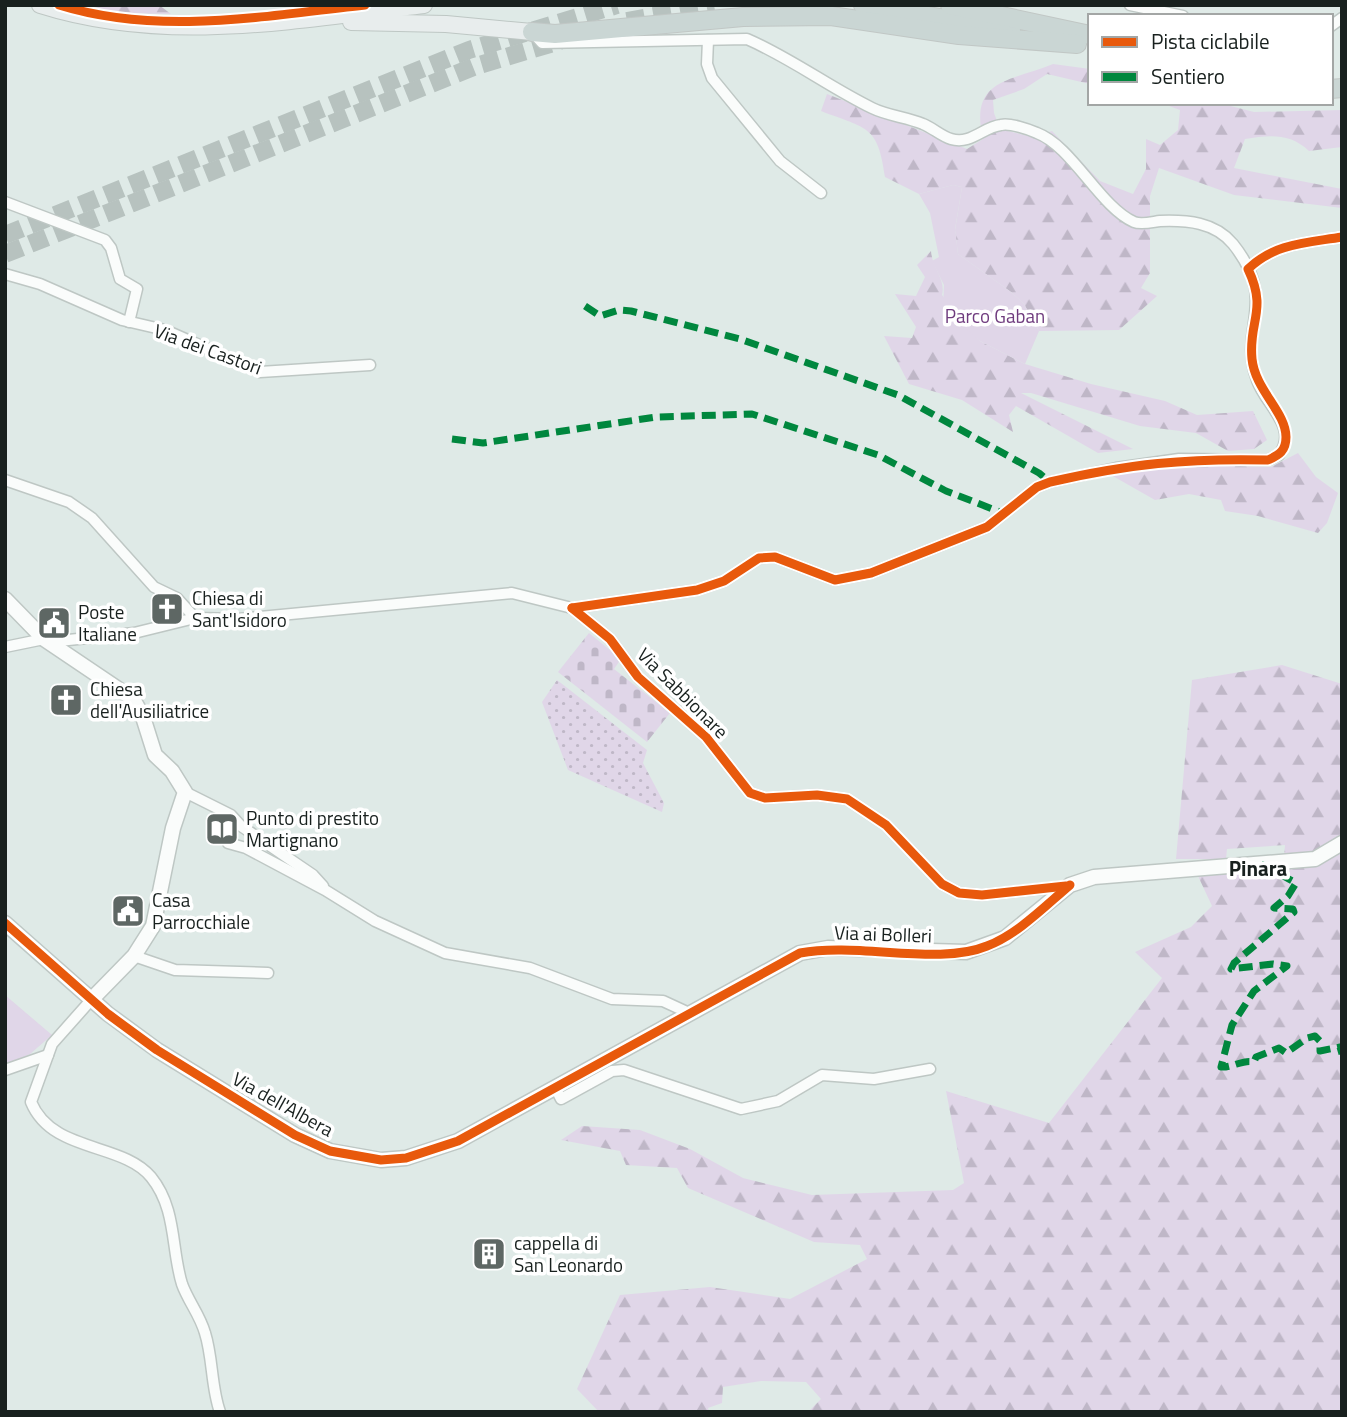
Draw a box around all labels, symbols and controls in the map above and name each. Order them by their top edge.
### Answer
legend [1088,14,1333,105]
text: Pista ciclabile [1151,25,1270,57]
text: Sentiero [1151,60,1225,92]
park label: Parco Gaban [945,301,1045,330]
street label: Via dei Castori [150,316,266,381]
place label: Chiesa di Sant'Isidoro [192,583,287,634]
church icon: Chiesa di Sant'Isidoro [148,590,186,628]
place label: Poste Italiane [78,597,137,648]
public building icon: Poste Italiane [35,604,73,642]
street label: Via Sabbionare [631,640,736,745]
place label: Chiesa dell'Ausiliatrice [90,674,209,725]
church icon: Chiesa dell'Ausiliatrice [47,681,85,719]
place label: Punto di prestito Martignano [246,803,379,854]
library icon: Punto di prestito Martignano [203,810,241,848]
district label: Pinara [1229,852,1288,884]
place label: Casa Parrocchiale [152,885,250,936]
public building icon: Casa Parrocchiale [109,892,147,930]
street label: Via ai Bolleri [834,917,932,950]
street label: Via dell'Albera [227,1064,340,1144]
place label: cappella di San Leonardo [514,1228,623,1279]
building icon: cappella di San Leonardo [470,1235,508,1273]

